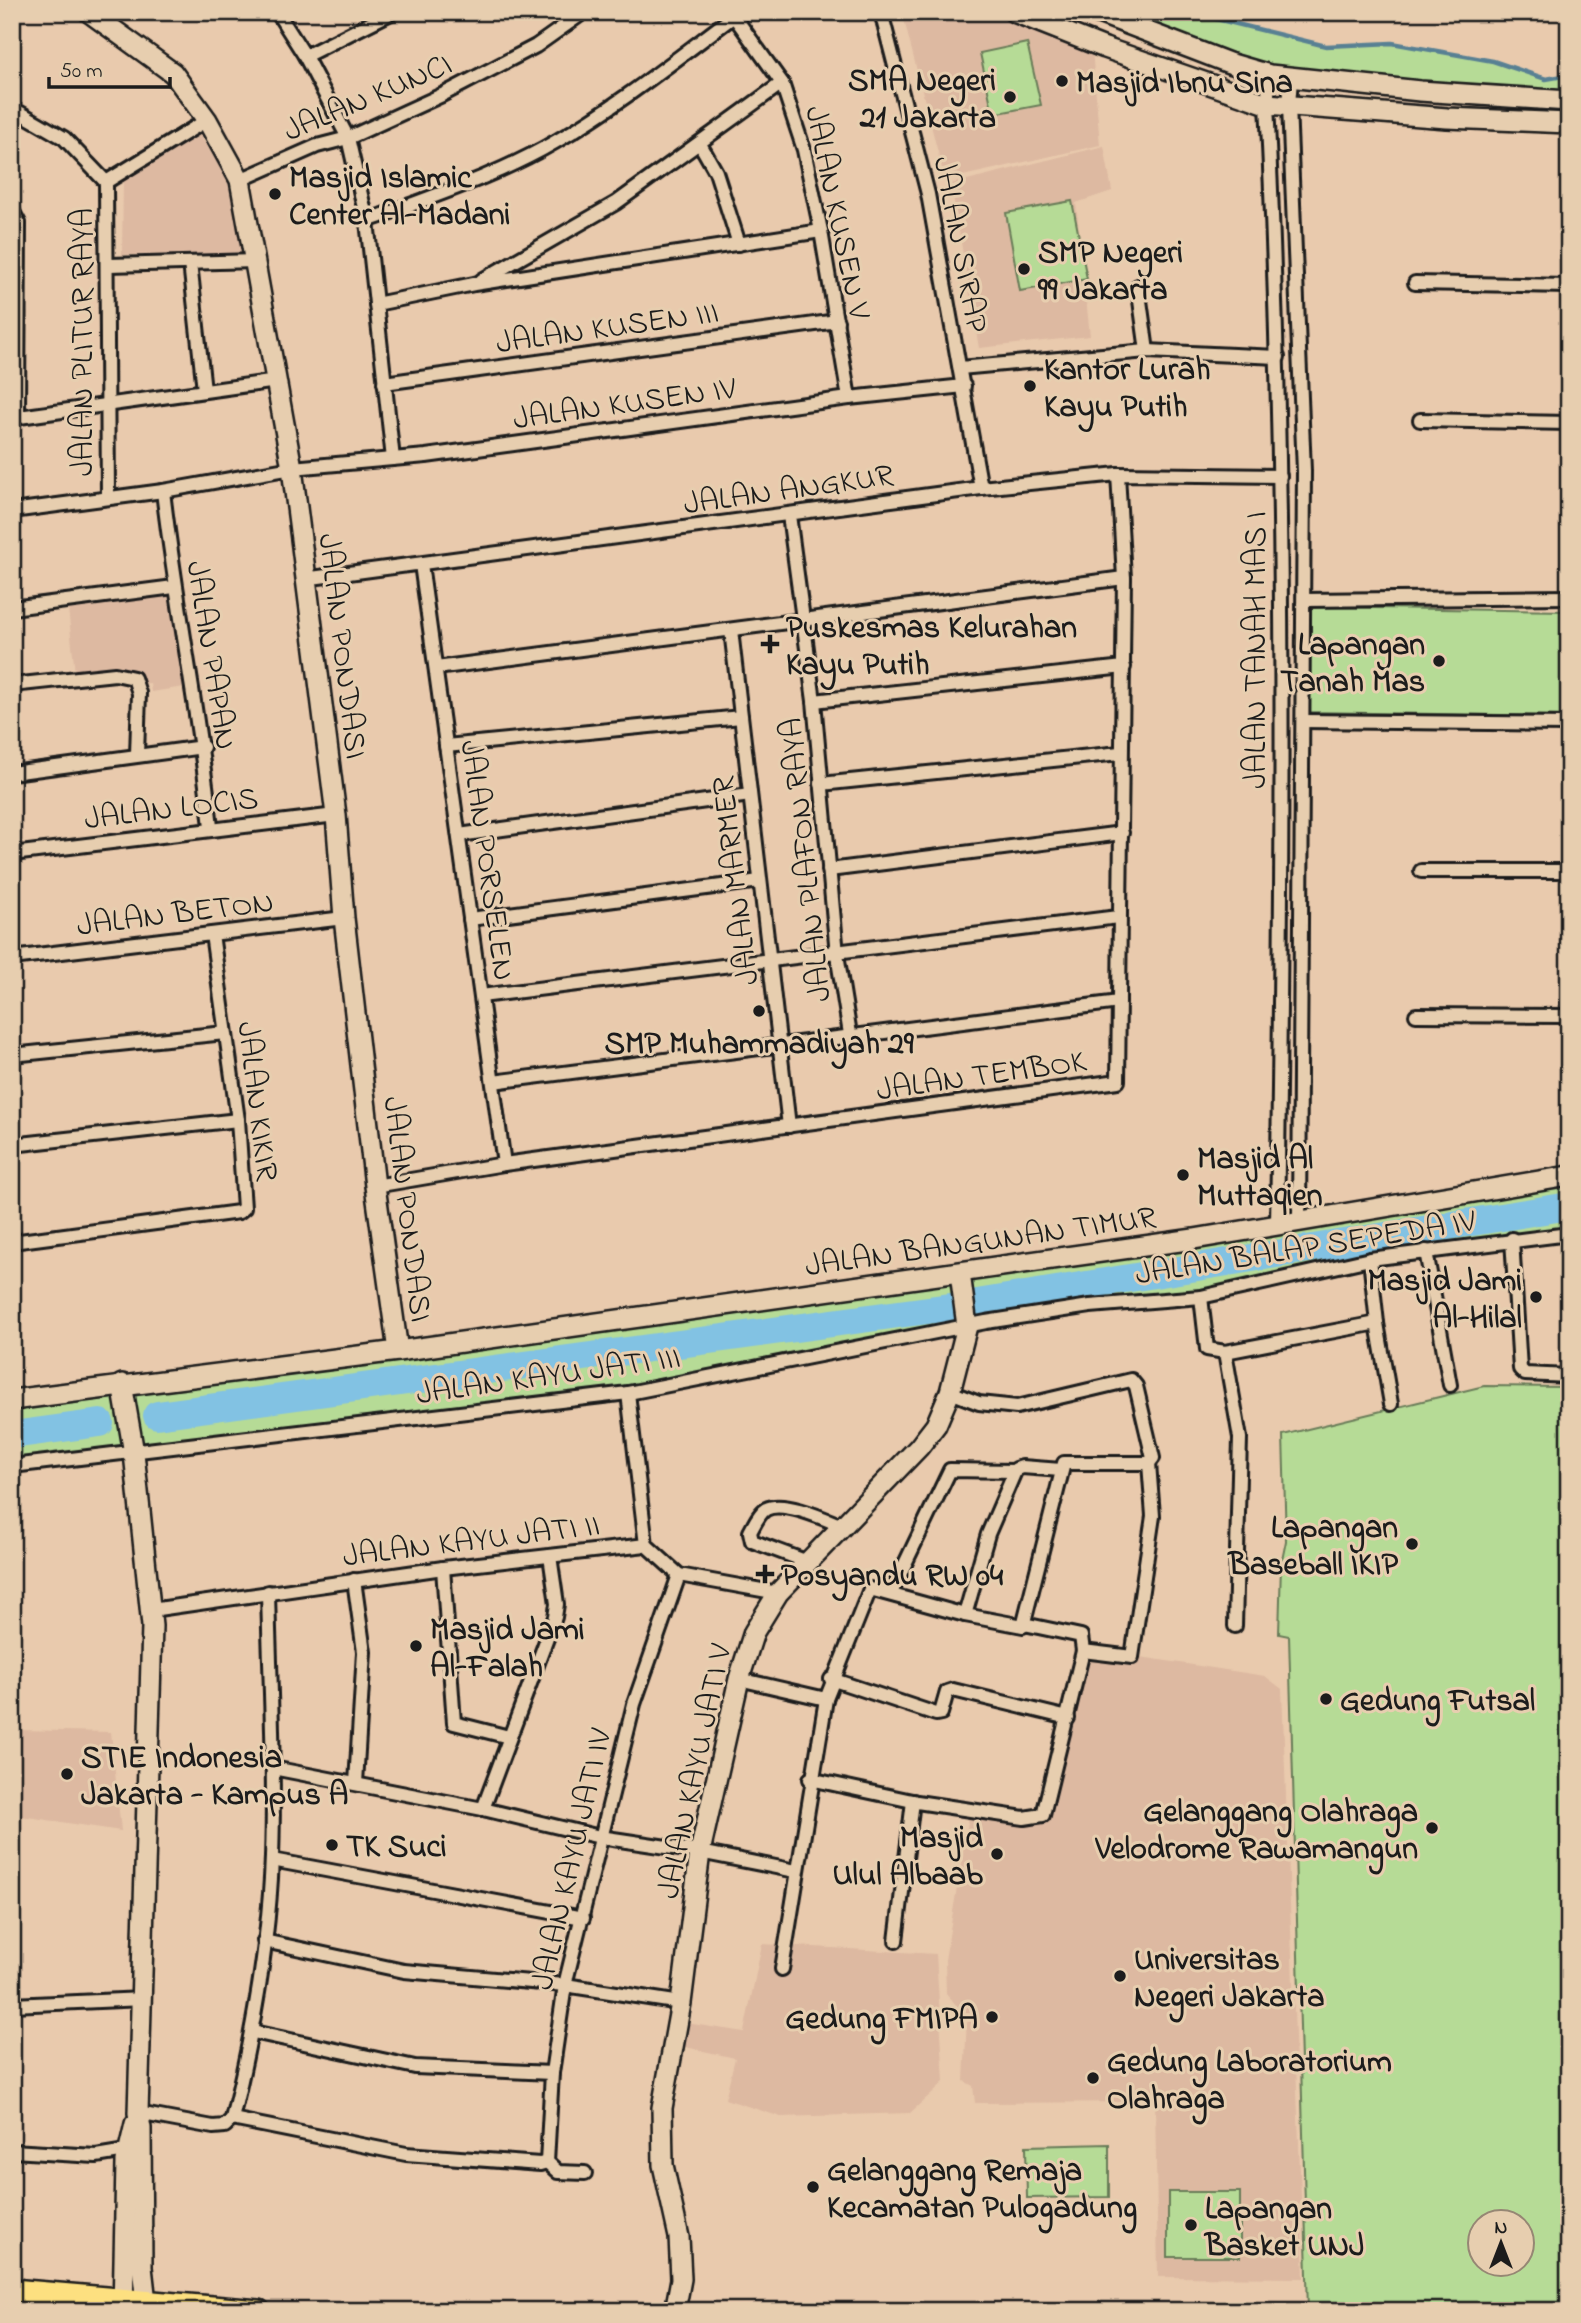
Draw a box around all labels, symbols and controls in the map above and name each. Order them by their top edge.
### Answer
street label: JALAN KUNCI [277,43,460,156]
scale bar [49,46,170,90]
text: 50 m [60,57,103,87]
place label: SMA Negeri 21 Jakarta [848,59,996,143]
place label: Masjid Ibnu Sina [1076,61,1293,108]
marker: Masjid Ibnu Sina [1054,73,1070,89]
marker: SMA Negeri 21 Jakarta [1002,89,1018,105]
street label: JALAN KUSEN V [790,102,881,325]
street label: JALAN SIRAP [918,153,999,337]
place label: Masjid Islamic Center Al-Madani [289,156,510,240]
marker: Masjid Islamic Center Al-Madani [267,186,283,202]
street label: JALAN PLITUR RAYA [61,208,108,476]
place label: SMP Negeri 99 Jakarta [1037,231,1183,315]
marker: SMP Negeri 99 Jakarta [1016,261,1032,277]
street label: JALAN KUSEN III [493,291,722,368]
place label: Kantor Lurah Kayu Putih [1044,348,1210,433]
street label: JALAN KUSEN IV [510,366,740,444]
marker: Kantor Lurah Kayu Putih [1022,378,1038,394]
street label: JALAN ANGKUR [681,453,897,529]
street label: JALAN TANAH MAS I [1234,511,1281,789]
street label: JALAN PONDASI [303,531,378,762]
street label: JALAN PAPAN [171,558,248,753]
place label: Puskesmas Kelurahan Kayu Putih [786,606,1077,691]
place label: Lapangan Tanah Mas [1280,623,1425,707]
marker: Puskesmas Kelurahan Kayu Putih [760,634,780,654]
marker: Lapangan Tanah Mas [1431,653,1447,669]
street label: JALAN PLAFON RAYA [769,715,846,1004]
street label: JALAN PORSELEN [445,737,526,984]
street label: JALAN MARMER [701,773,774,988]
street label: JALAN LOCIS [82,776,261,844]
street label: JALAN BETON [74,880,277,951]
marker: SMP Muhammadiyah 29 [751,1003,767,1019]
street label: JALAN KIKIR [222,1019,289,1184]
place label: SMP Muhammadiyah 29 [604,1022,914,1070]
street label: JALAN TEMBOK [873,1039,1090,1115]
street label: JALAN PONDASI [368,1094,443,1325]
place label: Masjid Al Muttaqien [1197,1137,1323,1221]
marker: Masjid Al Muttaqien [1175,1167,1191,1183]
street label: JALAN BANGUNAN TIMUR [802,1196,1159,1291]
street label: JALAN BALAP SEPEDA IV [1132,1199,1480,1300]
place label: Masjid Jami Al-Hilal [1367,1259,1522,1343]
marker: Masjid Jami Al-Hilal [1528,1289,1544,1305]
street label: JALAN KAYU JATI III [413,1336,684,1419]
street label: JALAN KAYU JATI II [340,1503,603,1582]
place label: Lapangan Baseball IKIP [1226,1506,1398,1590]
marker: Lapangan Baseball IKIP [1404,1536,1420,1552]
place label: Posyandu RW 04 [781,1554,1004,1602]
marker: Posyandu RW 04 [755,1564,775,1584]
place label: Masjid Jami Al-Falah [430,1608,585,1692]
marker: Masjid Jami Al-Falah [408,1638,424,1654]
street label: JALAN KAYU JATI V [647,1639,747,1903]
place label: Gedung Futsal [1340,1679,1535,1727]
marker: Gedung Futsal [1318,1691,1334,1707]
street label: JALAN KAYU JATI IV [521,1724,626,1995]
place label: STIE Indonesia Jakarta - Kampus A [81,1736,348,1820]
marker: STIE Indonesia Jakarta - Kampus A [59,1766,75,1782]
place label: Gelanggang Olahraga Velodrome Rawamangun [1094,1790,1418,1875]
place label: Masjid Ulul Albaab [832,1816,983,1900]
marker: Gelanggang Olahraga Velodrome Rawamangun [1424,1820,1440,1836]
place label: TK Suci [346,1825,447,1872]
marker: TK Suci [324,1837,340,1853]
marker: Masjid Ulul Albaab [989,1846,1005,1862]
place label: Universitas Negeri Jakarta [1134,1938,1325,2023]
marker: Universitas Negeri Jakarta [1112,1968,1128,1984]
place label: Gedung FMIPA [785,1997,978,2045]
marker: Gedung FMIPA [984,2009,1000,2025]
place label: Gedung Laboratorium Olahraga [1107,2040,1392,2125]
marker: Gedung Laboratorium Olahraga [1085,2070,1101,2086]
place label: Gelanggang Remaja Kecamatan Pulogadung [827,2149,1137,2234]
marker: Gelanggang Remaja Kecamatan Pulogadung [805,2179,821,2195]
place label: Lapangan Basket UNJ [1203,2187,1365,2271]
north arrow [1466,2208,1536,2278]
text: N [1495,2215,1508,2242]
marker: Lapangan Basket UNJ [1183,2217,1199,2233]

